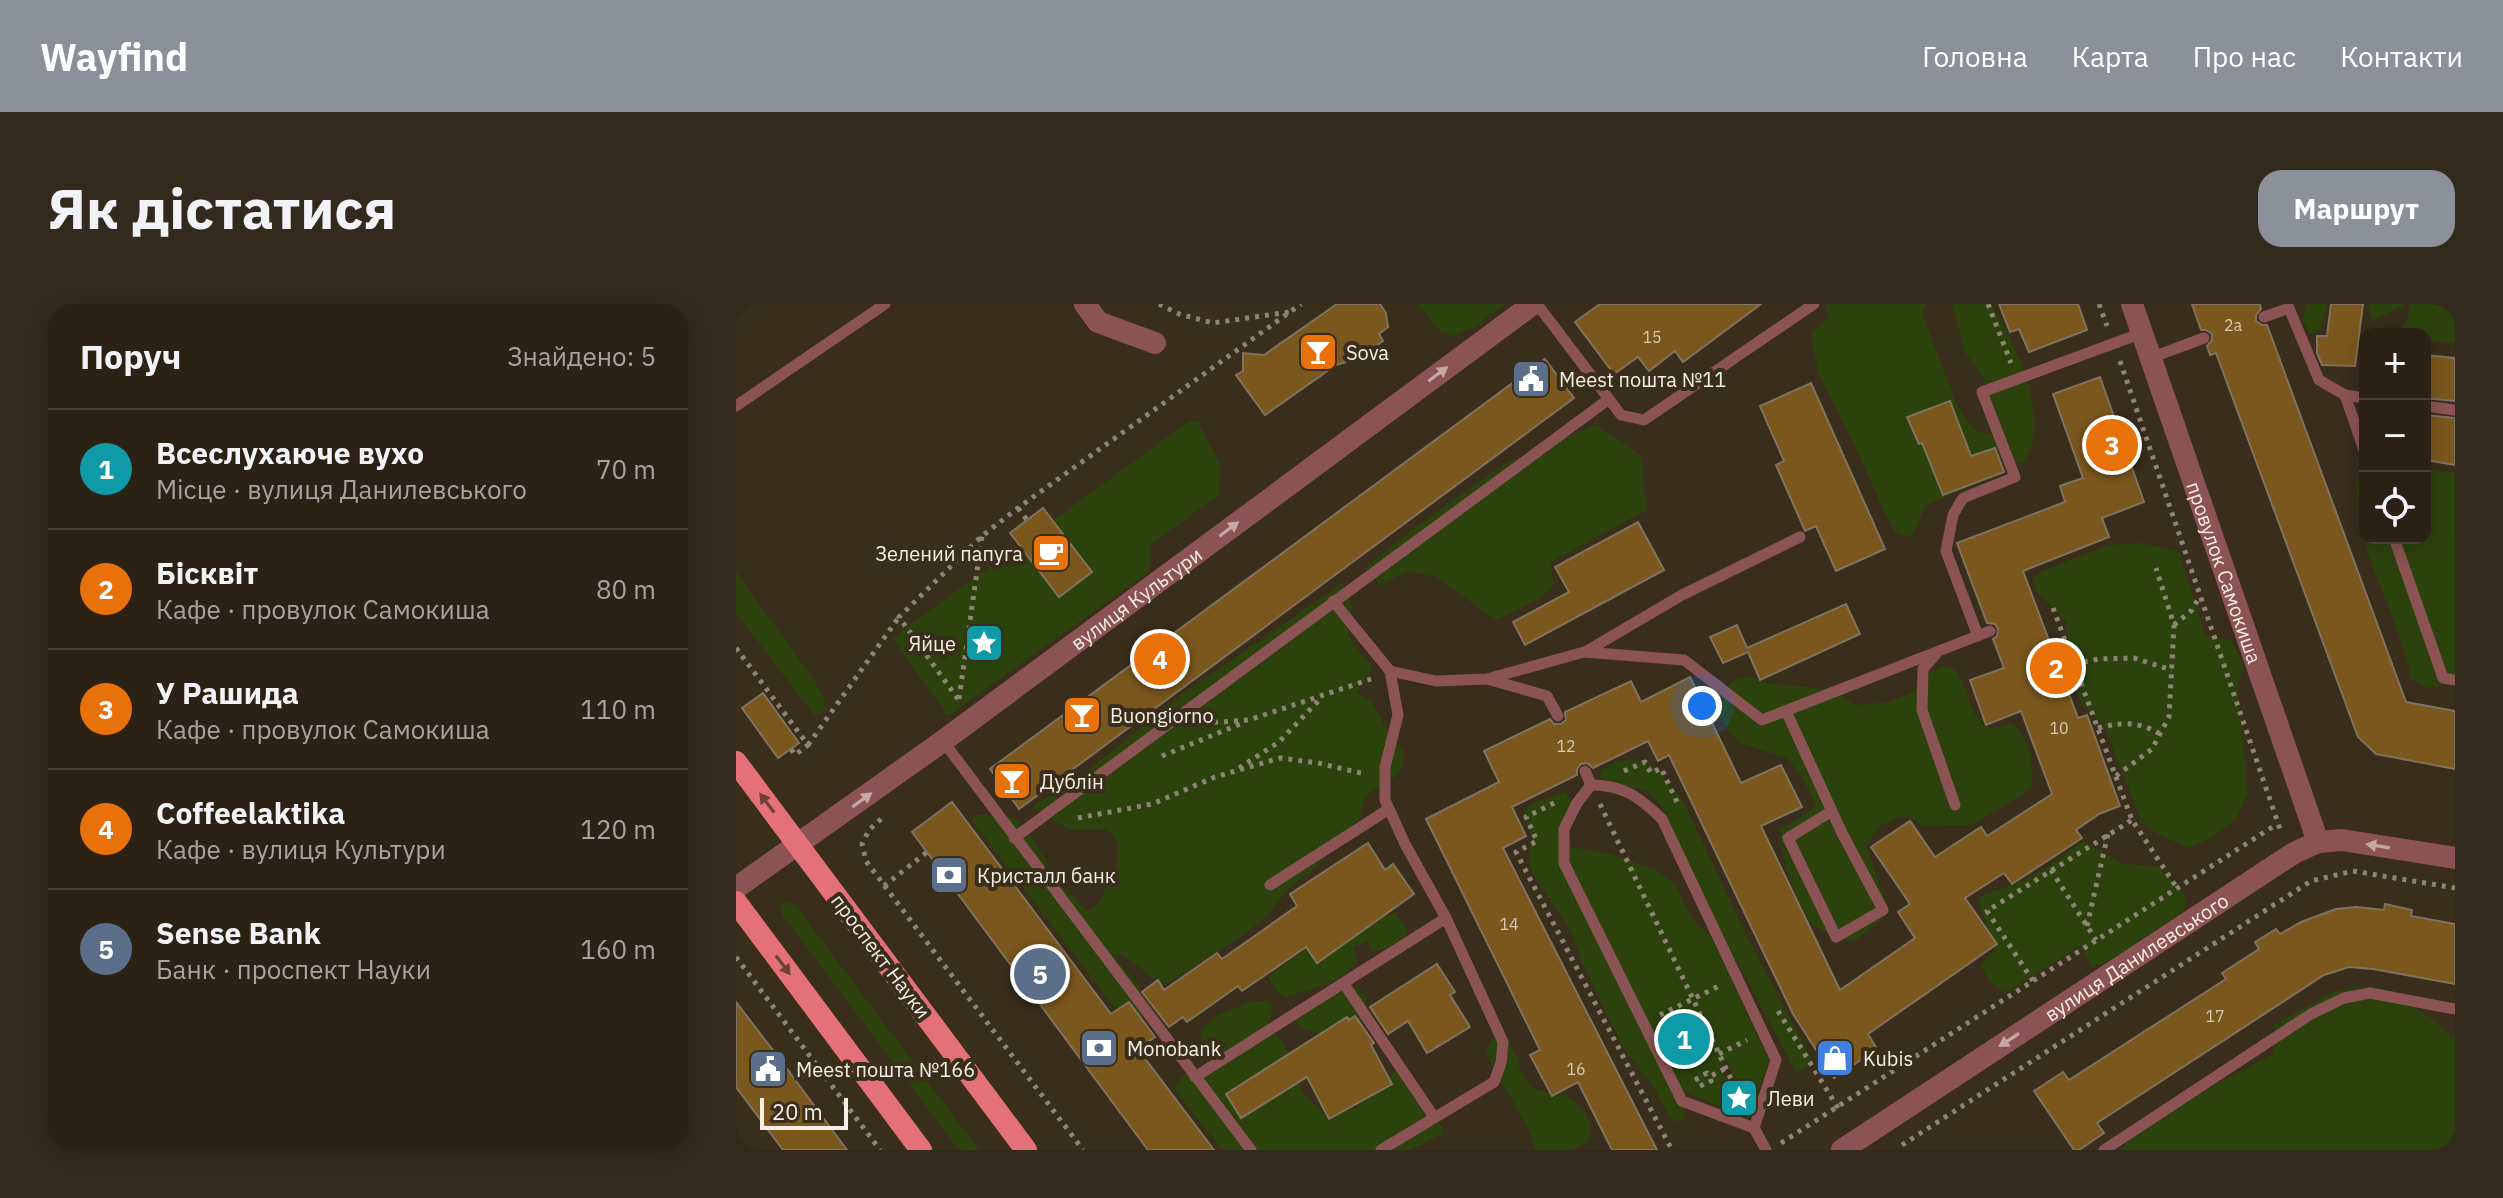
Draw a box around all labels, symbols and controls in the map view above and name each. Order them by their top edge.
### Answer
text: Wayfind [40,32,188,81]
text: Головна [1922,38,2028,75]
text: Карта [2072,38,2149,75]
text: Про нас [2193,38,2296,75]
text: Контакти [2340,38,2463,75]
button: Маршрут [2258,170,2455,247]
text: Як дістатися [48,172,396,244]
house number: 2а [2224,315,2243,335]
house number: 15 [1642,327,1662,347]
map controls [2359,328,2431,544]
button: + [2359,328,2431,400]
bar icon: Sova [1297,331,1339,373]
text: Поруч [80,334,181,378]
text: Знайдено: 5 [507,339,656,373]
place label: Sova [1346,339,1389,366]
public building icon: Meest пошта №11 [1510,358,1552,400]
place label: Meest пошта №11 [1559,366,1726,393]
one-way arrow [1427,367,1448,383]
button: − [2359,400,2431,472]
pin: 3 [2086,415,2138,475]
text: Всеслухаюче вухо [156,433,424,472]
text: 1 [98,452,114,486]
text: 70 m [596,452,656,486]
text: Місце · вулиця Данилевського [156,472,527,506]
button: locate [2359,472,2431,544]
street label: провулок Самокиша [2181,478,2269,667]
one-way arrow [1218,522,1239,537]
cafe icon: Зелений папуга [1030,532,1072,574]
place label: Зелений папуга [875,540,1023,567]
street label: вулиця Культури [1065,540,1207,656]
text: Бісквіт [156,553,258,592]
text: 2 [98,572,114,606]
text: 80 m [596,572,656,606]
text: Кафе · провулок Самокиша [156,592,490,626]
place icon: Яйце [963,622,1005,664]
pin: 4 [1134,629,1186,689]
place label: Яйце [908,630,956,657]
pin: 2 [2030,638,2082,698]
text: У Рашида [156,673,299,712]
your location [1682,686,1722,726]
text: 3 [98,692,114,726]
text: 110 m [580,692,656,726]
bar icon: Buongiorno [1061,694,1103,736]
place label: Buongiorno [1110,702,1214,729]
text: Кафе · провулок Самокиша [156,712,490,746]
house number: 10 [2049,718,2069,738]
house number: 12 [1556,736,1576,756]
bar icon: Дублін [991,760,1033,802]
place label: Дублін [1040,768,1104,795]
one-way arrow [851,792,872,808]
text: Coffeelaktika [156,793,345,832]
one-way arrow [760,793,775,814]
text: 4 [98,812,114,846]
text: 120 m [580,812,656,846]
text: Кафе · вулиця Культури [156,832,446,866]
one-way arrow [2365,839,2390,852]
bank icon: Кристалл банк [928,854,970,896]
place label: Кристалл банк [977,862,1116,889]
street label: вулиця Данилевського [2039,886,2234,1027]
street label: проспект Науки [825,888,937,1024]
text: Sense Bank [156,913,321,952]
house number: 14 [1499,914,1519,934]
text: 5 [98,932,114,966]
text: 160 m [580,932,656,966]
pin: 5 [1014,944,1066,1004]
text: Банк · проспект Науки [156,952,431,986]
one-way arrow [774,955,790,975]
house number: 17 [2205,1006,2225,1026]
pin: 1 [1658,1009,1710,1069]
bank icon: Monobank [1078,1027,1120,1069]
one-way arrow [1998,1033,2020,1047]
place label: Monobank [1127,1035,1222,1062]
shop icon: Kubis [1814,1037,1856,1079]
place label: Kubis [1863,1045,1913,1072]
public building icon: Meest пошта №166 [747,1048,789,1090]
place label: Meest пошта №166 [796,1056,975,1083]
house number: 16 [1566,1059,1586,1079]
place icon: Леви [1718,1077,1760,1119]
place label: Леви [1767,1085,1815,1112]
scale bar [760,1094,848,1130]
text: 20 m [772,1097,823,1126]

